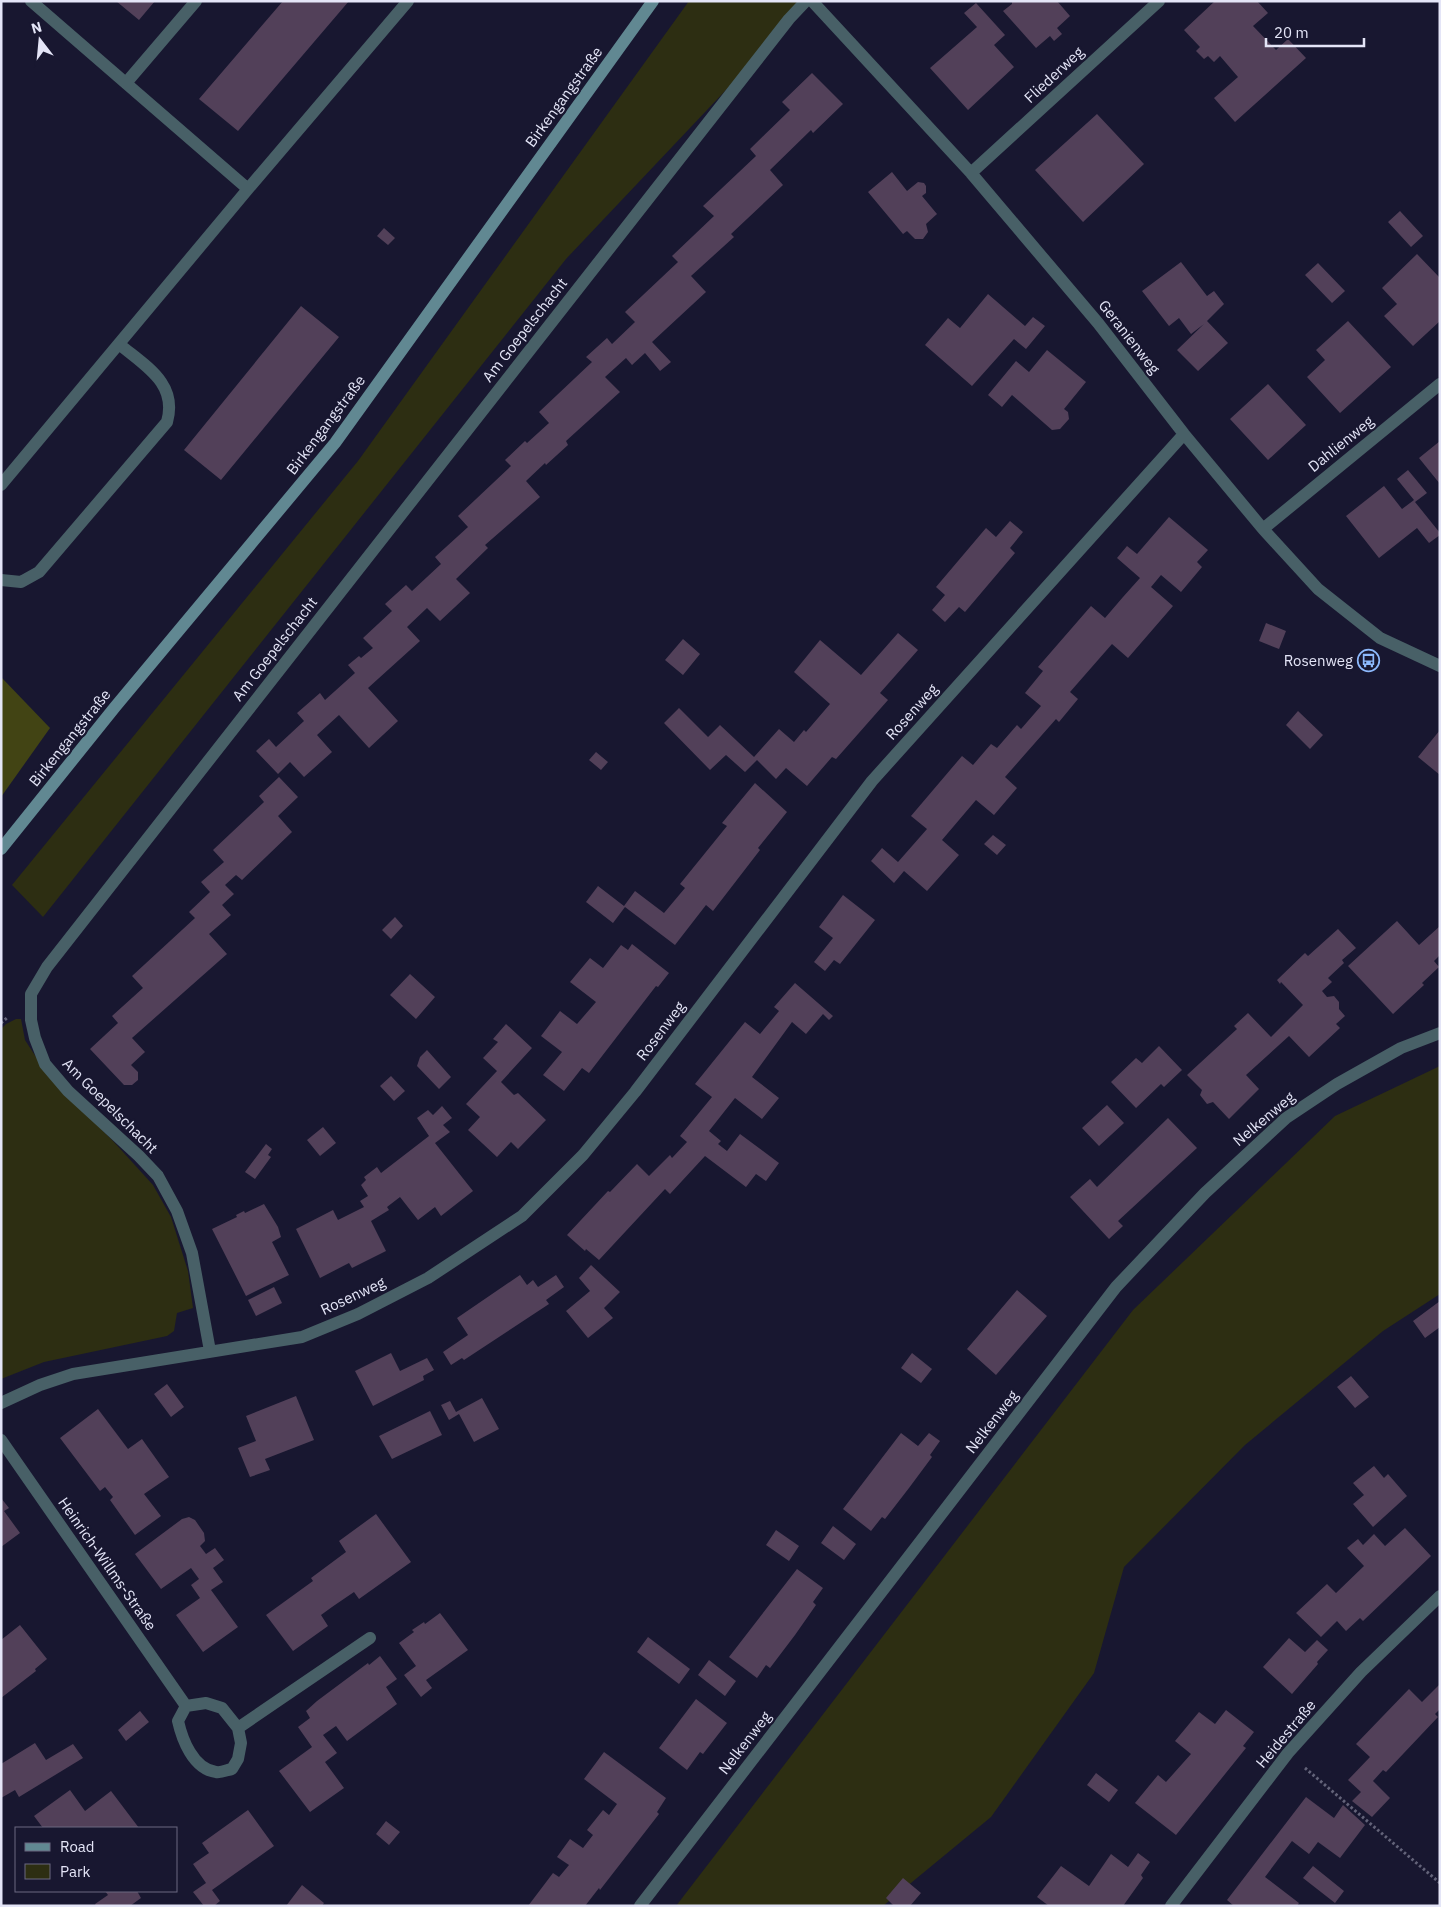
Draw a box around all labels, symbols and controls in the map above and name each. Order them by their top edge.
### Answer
north arrow [15,15,65,65]
scale bar [1266,15,1364,47]
text: N [29,17,44,38]
text: 20 m [1274,23,1309,42]
street label: Fliederweg [1020,42,1087,107]
street label: Birkengangstraße [521,43,606,151]
street label: Am Goepelschacht [478,274,571,386]
street label: Geranienweg [1095,296,1164,378]
street label: Birkengangstraße [282,371,369,478]
street label: Dahlienweg [1304,411,1377,476]
street label: Am Goepelschacht [228,593,321,705]
bus stop icon: Rosenweg [1357,649,1381,673]
place label: Rosenweg [1284,651,1353,670]
street label: Rosenweg [881,679,942,744]
street label: Birkengangstraße [25,685,115,790]
street label: Rosenweg [632,997,689,1064]
street label: Am Goepelschacht [59,1054,162,1157]
street label: Nelkenweg [1229,1087,1299,1150]
street label: Rosenweg [317,1272,388,1319]
street label: Nelkenweg [961,1386,1022,1457]
street label: Heinrich-Willms-Straße [54,1493,161,1634]
street label: Heidestraße [1252,1696,1320,1772]
street label: Nelkenweg [714,1707,775,1778]
legend [15,1827,178,1892]
text: Road [60,1837,95,1856]
text: Park [60,1862,90,1881]

